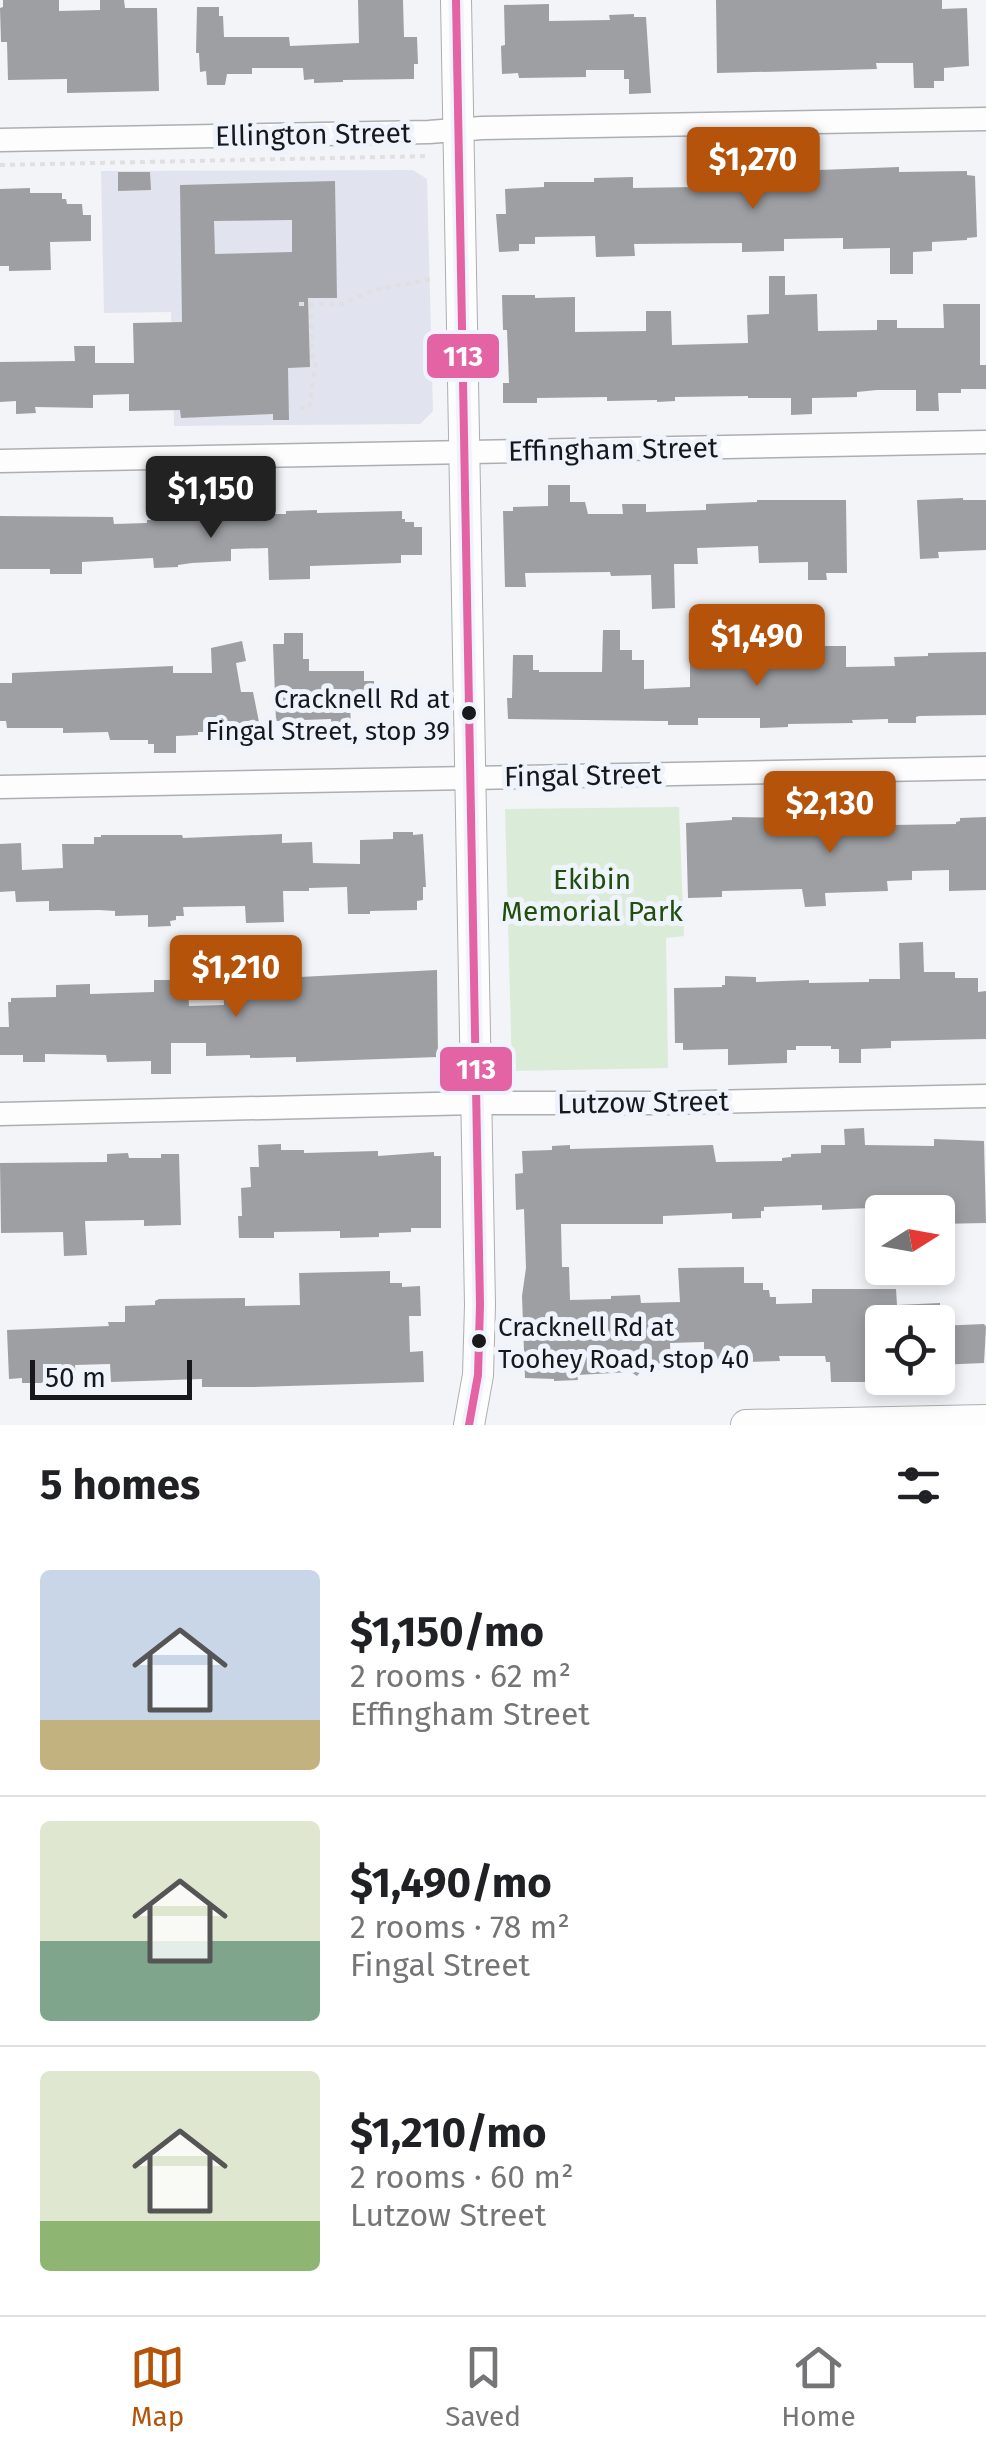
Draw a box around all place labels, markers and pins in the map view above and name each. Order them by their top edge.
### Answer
pin: $1,270 [672,127,834,212]
pin: $1,150 [130,456,292,541]
pin: $1,490 [676,604,838,689]
place label: Cracknell Rd at Fingal Street, stop 39 [205,684,451,747]
marker: Cracknell Rd at Fingal Street, stop 39 [459,703,479,723]
pin: $2,130 [749,771,911,856]
pin: $1,210 [155,935,317,1020]
place label: Cracknell Rd at Toohey Road, stop 40 [498,1312,749,1375]
marker: Cracknell Rd at Toohey Road, stop 40 [469,1331,489,1351]

